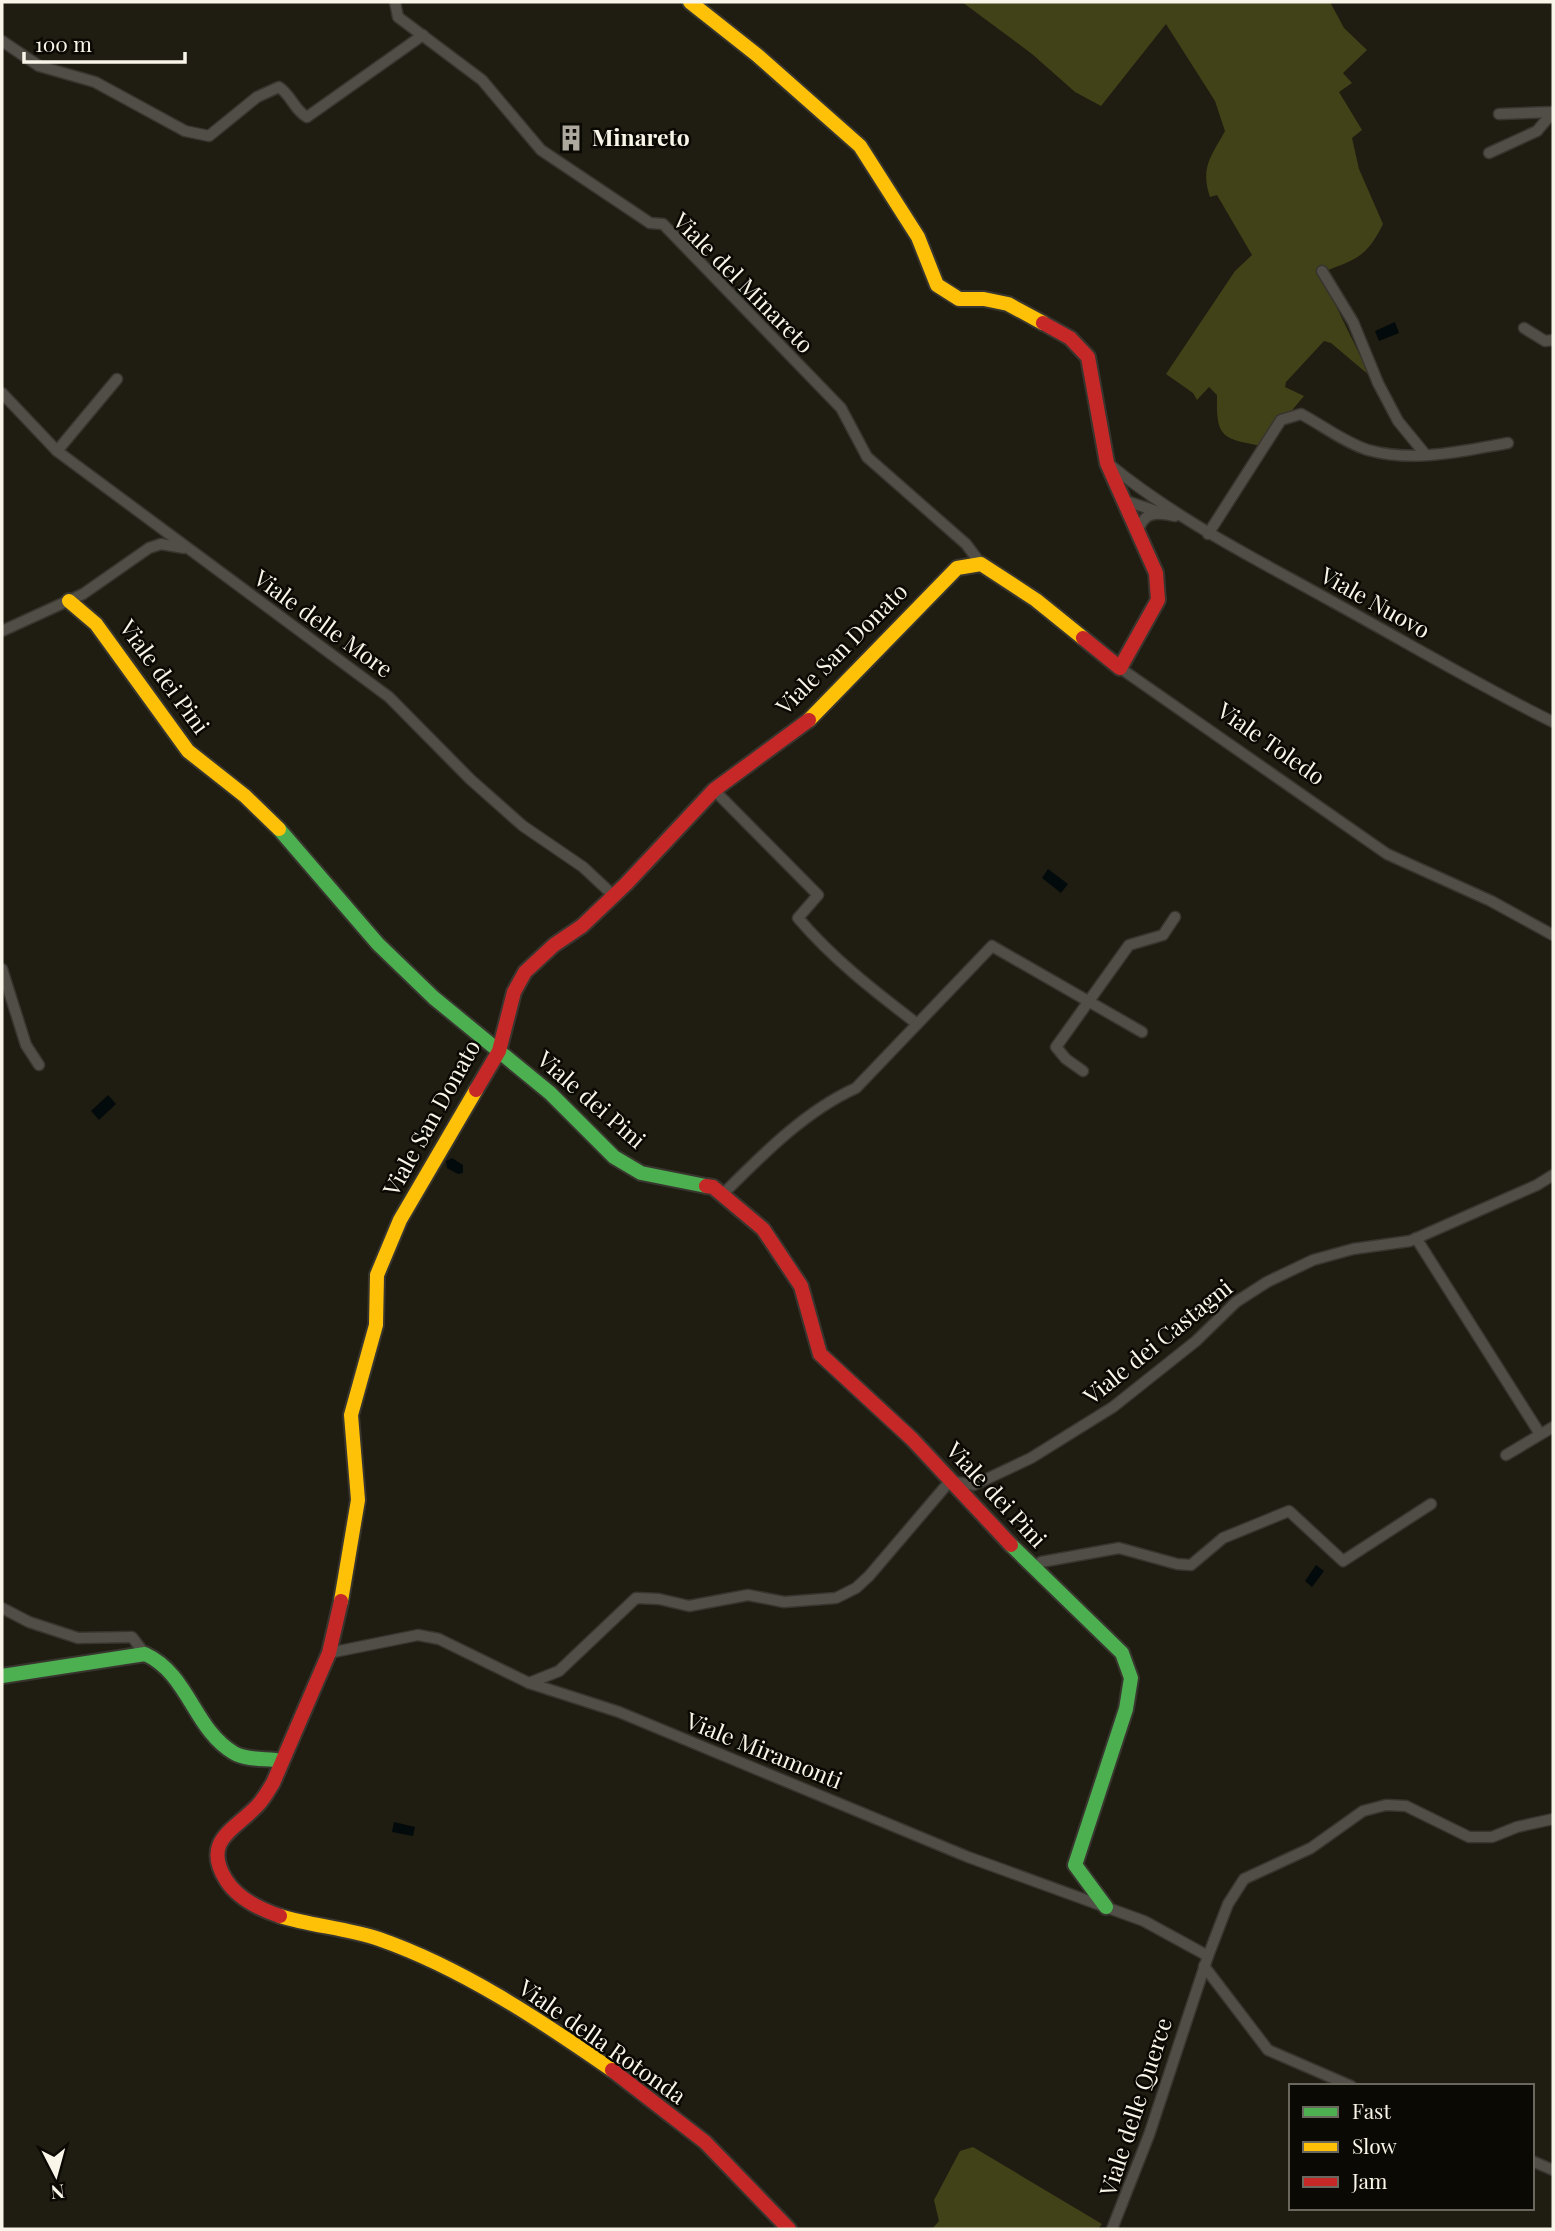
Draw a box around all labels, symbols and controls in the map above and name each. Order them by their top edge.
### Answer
scale bar [24,21,186,65]
text: 100 m [35,29,92,57]
place label: Minareto [592,121,690,152]
building icon: Minareto [556,123,586,153]
street label: Viale del Minareto [666,204,821,359]
street label: Viale Nuovo [1314,558,1436,645]
street label: Viale delle More [247,561,400,684]
street label: Viale San Donato [768,575,914,721]
street label: Viale dei Pini [113,612,217,740]
street label: Viale Toledo [1211,694,1332,791]
street label: Viale San Donato [374,1034,486,1202]
street label: Viale dei Pini [531,1043,653,1155]
street label: Viale dei Castagni [1075,1271,1238,1411]
street label: Viale dei Pini [939,1434,1054,1554]
street label: Viale Miramonti [681,1704,847,1795]
street label: Viale della Rotonda [512,1971,693,2110]
street label: Viale delle Querce [1091,2013,1178,2201]
legend [1289,2084,1534,2210]
text: Fast [1352,2096,1391,2124]
text: Slow [1352,2131,1397,2159]
north arrow [21,2140,91,2210]
text: Jam [1351,2166,1388,2194]
text: N [49,2179,66,2207]

